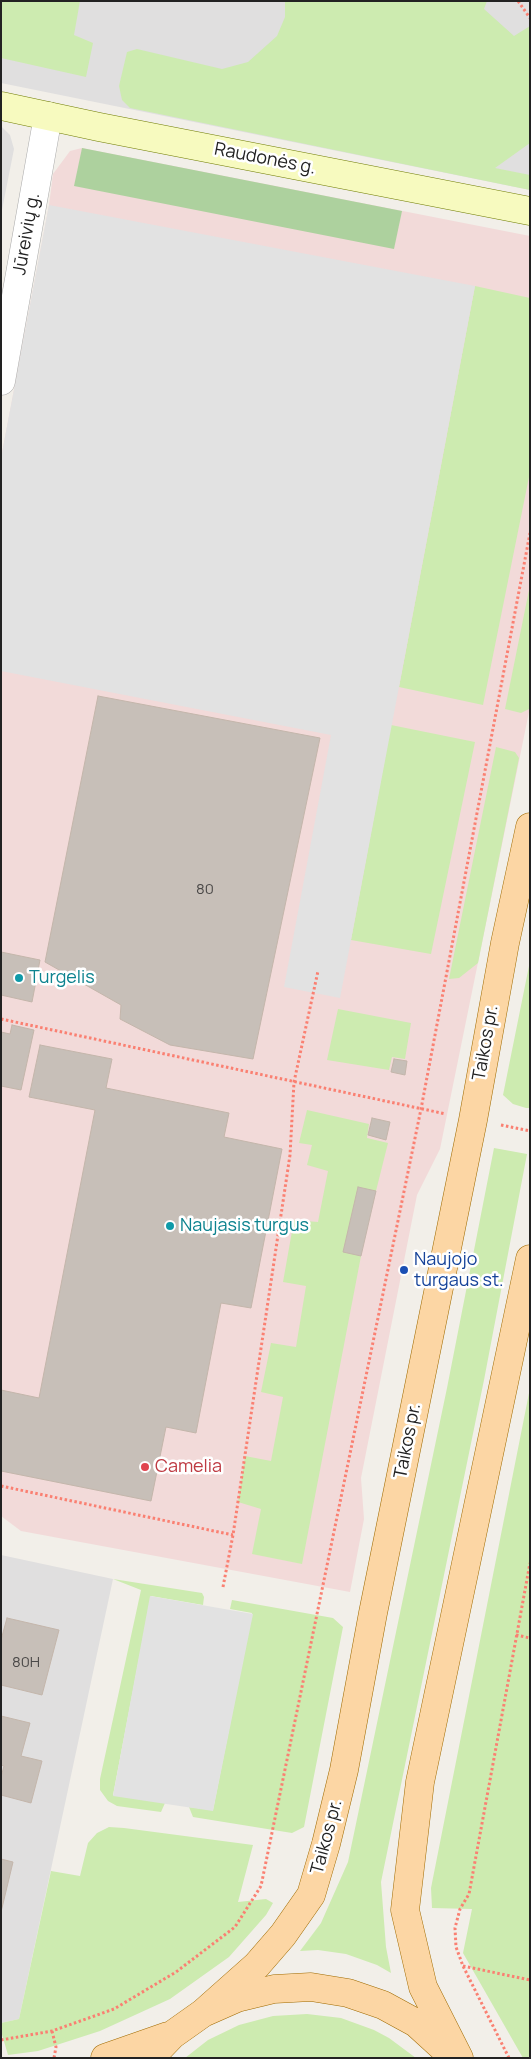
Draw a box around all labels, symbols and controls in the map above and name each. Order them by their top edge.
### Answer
street label: Raudonės g. [212,139,318,179]
street label: Jūreivių g. [9,191,45,277]
house number: 80 [196,881,214,899]
place label: Turgelis [29,967,95,989]
marker: Turgelis [13,972,25,984]
street label: Taikos pr. [469,1004,503,1082]
place label: Naujasis turgus [180,1215,309,1237]
marker: Naujasis turgus [164,1220,176,1232]
place label: Naujojo turgaus st. [414,1249,504,1292]
marker: Naujojo turgaus st. [398,1264,410,1276]
street label: Taikos pr. [390,1401,426,1481]
place label: Camelia [155,1456,222,1478]
marker: Camelia [139,1461,151,1473]
house number: 80H [12,1654,40,1672]
street label: Taikos pr. [307,1797,347,1877]

